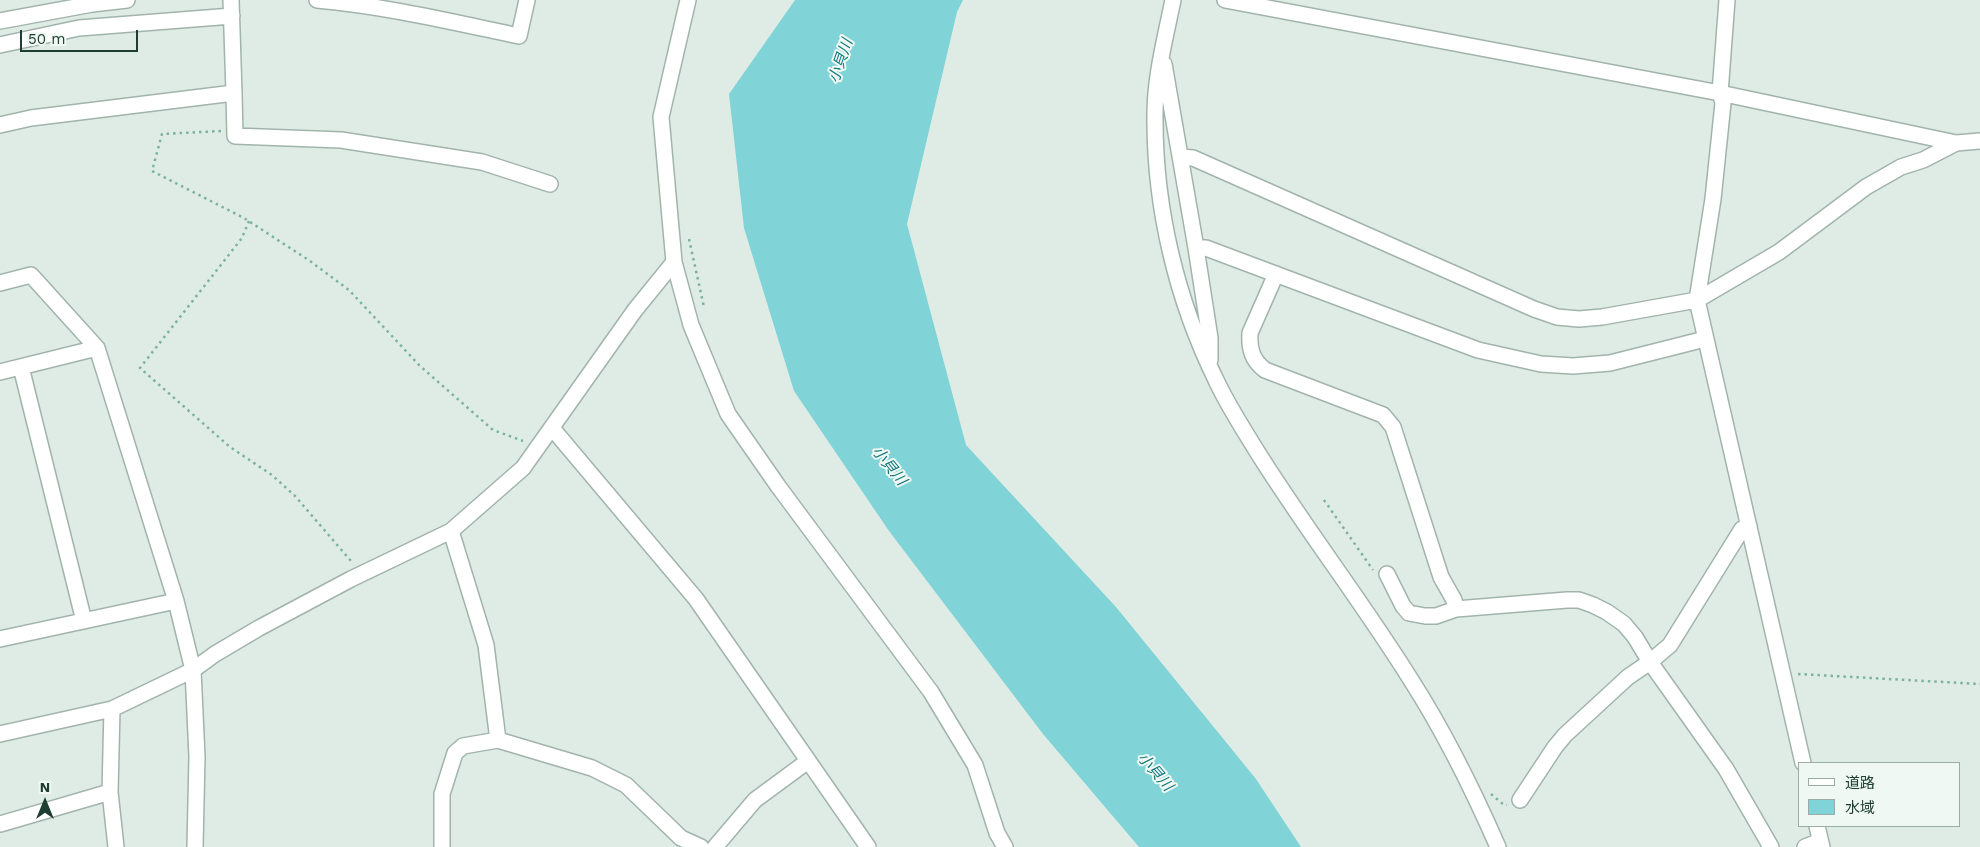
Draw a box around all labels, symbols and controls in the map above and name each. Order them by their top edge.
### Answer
scale bar [22,20,140,52]
text: 50 m [28,30,65,48]
water label: 小貝川 [825,37,857,85]
water label: 小貝川 [868,443,910,489]
water label: 小貝川 [1133,749,1177,795]
legend [1798,762,1960,827]
text: 道路 [1845,774,1875,792]
north arrow [20,777,70,827]
text: N [40,779,50,795]
text: 水域 [1845,799,1875,817]

